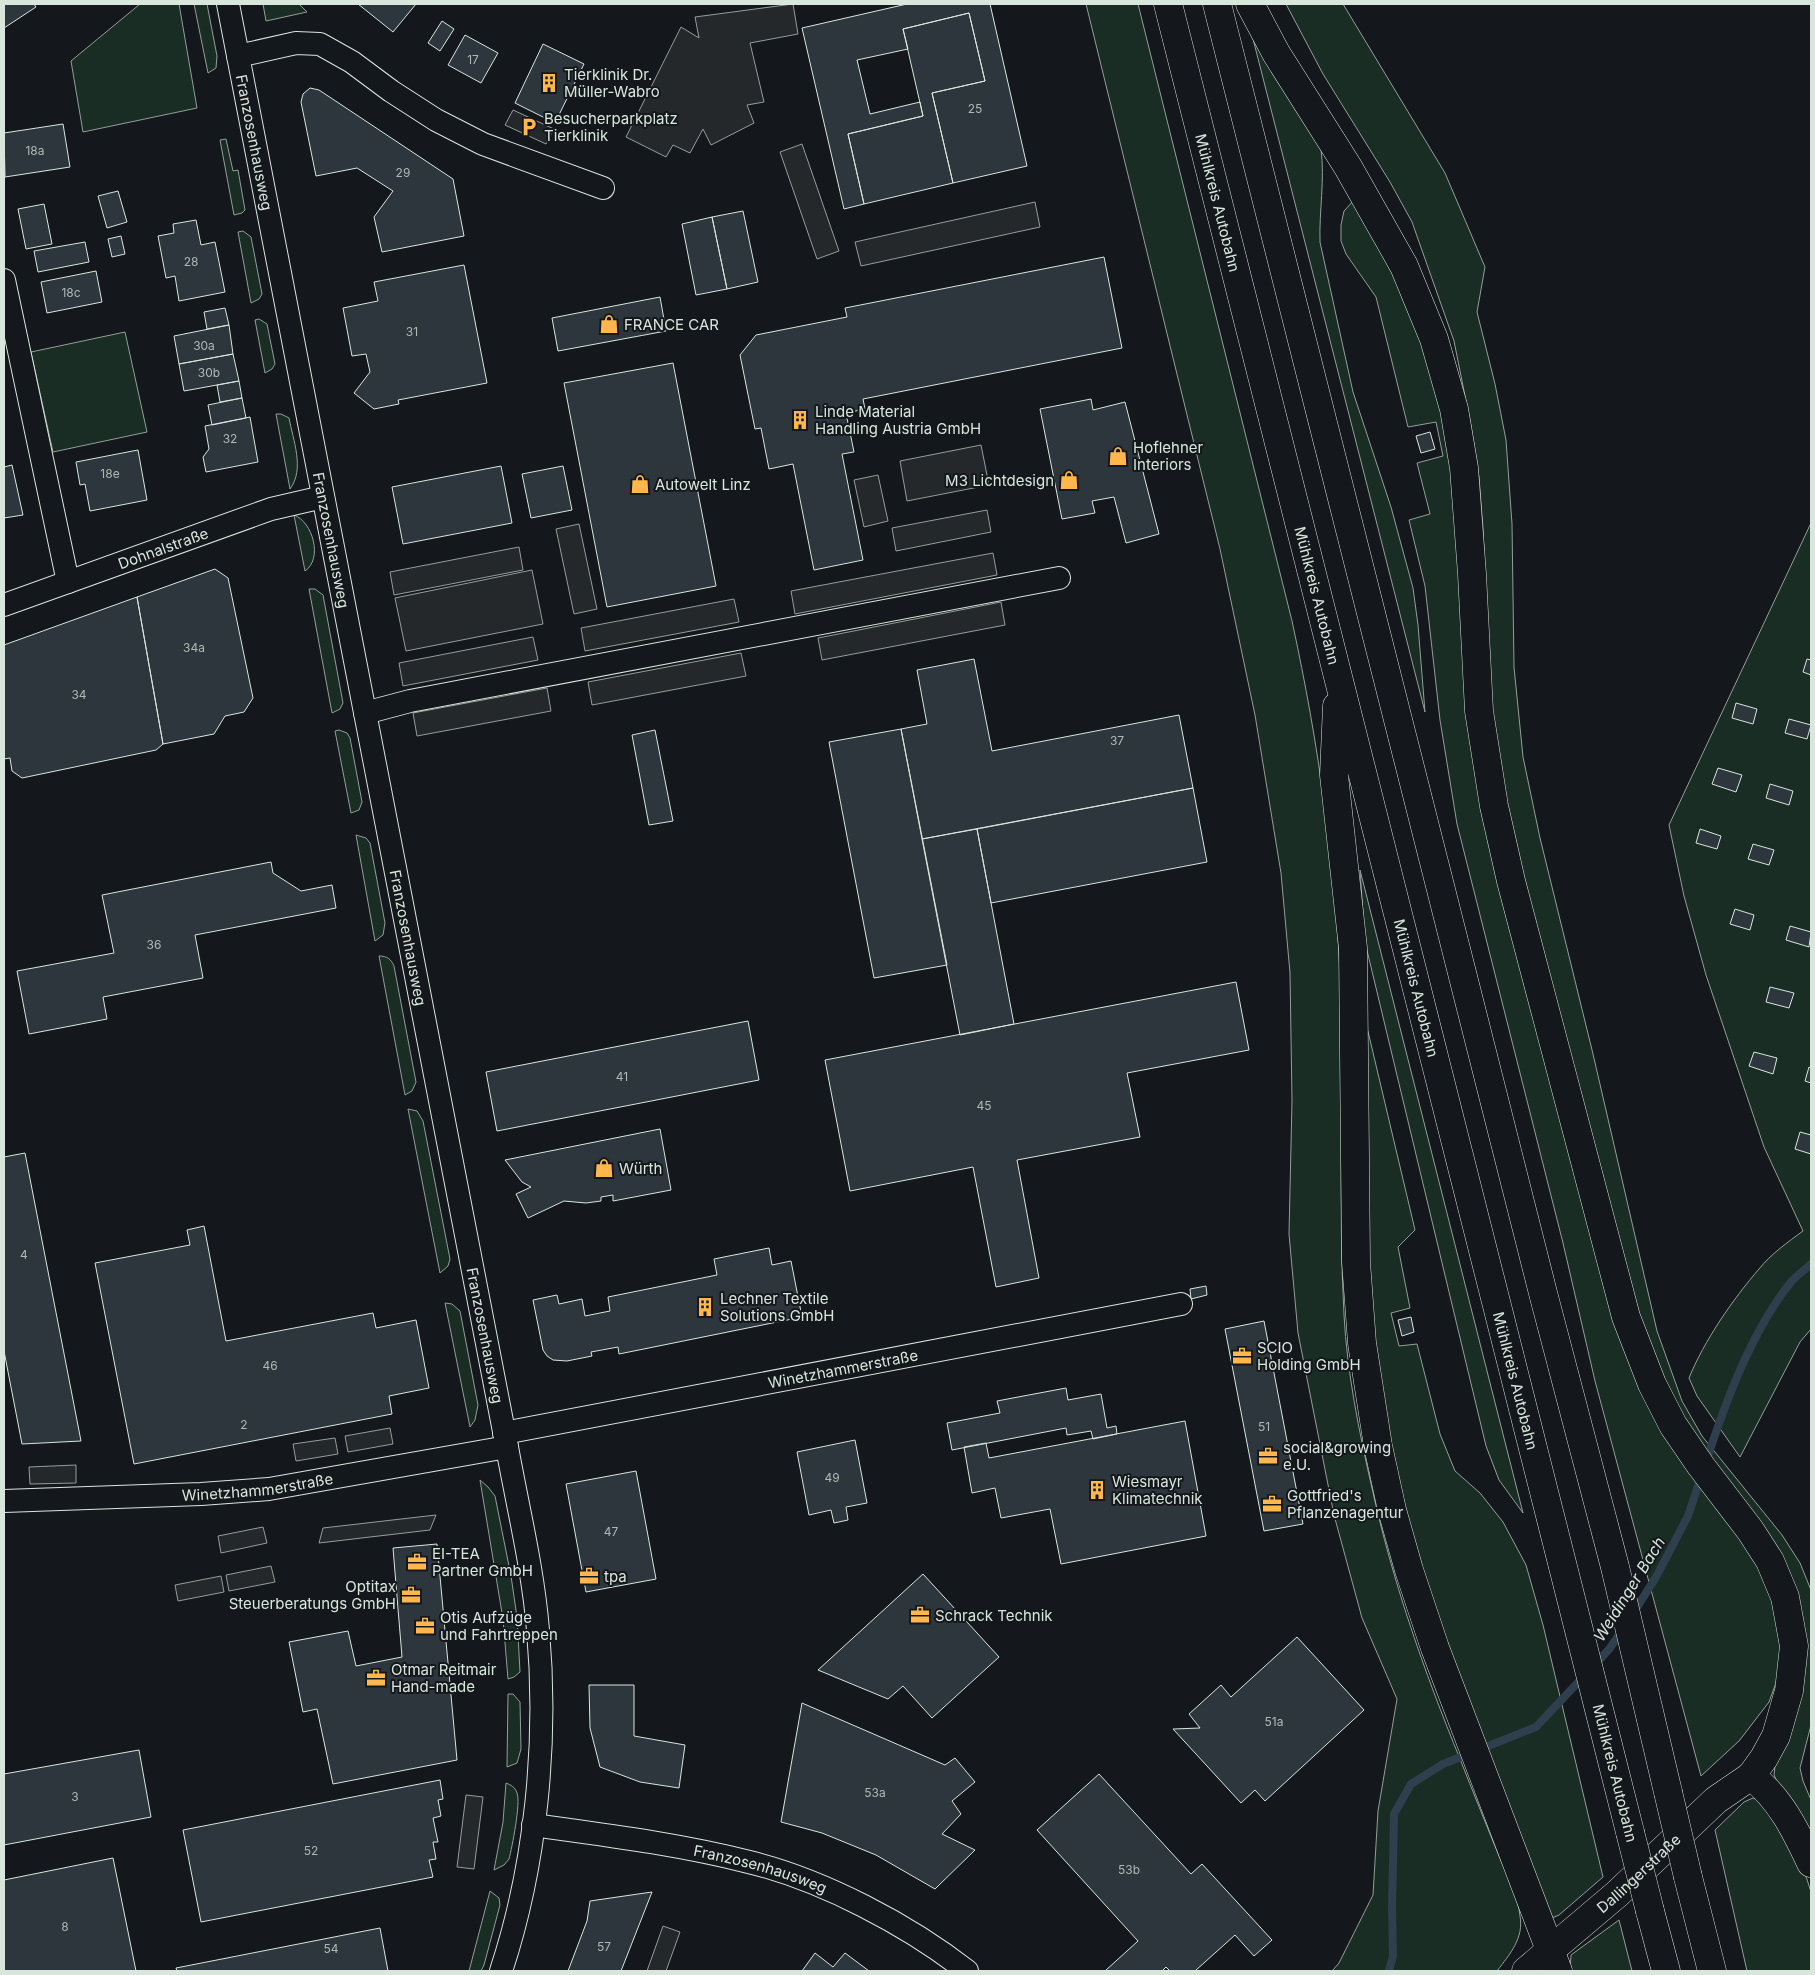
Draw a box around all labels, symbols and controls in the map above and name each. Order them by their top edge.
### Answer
house number: 17 [467,52,479,67]
place label: Tierklinik Dr. Müller-Wabro [564,65,660,101]
building icon: Tierklinik Dr. Müller-Wabro [538,72,560,94]
street label: Franzosenhausweg [232,73,277,212]
house number: 25 [968,101,982,116]
place label: Besucherparkplatz Tierklinik [544,109,678,145]
parking icon: Besucherparkplatz Tierklinik [518,116,540,138]
street label: Mühlkreis Autobahn [1192,132,1245,274]
house number: 18a [25,143,45,158]
house number: 29 [396,165,410,180]
house number: 28 [184,254,198,269]
house number: 18c [61,285,81,300]
shop icon: FRANCE CAR [598,313,620,335]
place label: FRANCE CAR [624,315,719,334]
house number: 31 [406,324,418,339]
house number: 30a [193,338,215,353]
house number: 30b [198,365,220,380]
place label: Linde Material Handling Austria GmbH [815,402,981,438]
building icon: Linde Material Handling Austria GmbH [789,409,811,431]
house number: 32 [223,431,237,446]
place label: Hoflehner Interiors [1133,438,1204,474]
shop icon: Hoflehner Interiors [1107,445,1129,467]
house number: 18e [100,466,120,481]
shop icon: M3 Lichtdesign [1058,469,1080,491]
street label: Franzosenhausweg [309,470,354,610]
place label: M3 Lichtdesign [945,471,1054,490]
shop icon: Autowelt Linz [629,473,651,495]
place label: Autowelt Linz [655,475,751,494]
street label: Dohnalstraße [115,523,211,573]
street label: Mühlkreis Autobahn [1291,524,1344,666]
house number: 34a [183,640,205,655]
house number: 34 [71,687,87,702]
house number: 37 [1110,733,1124,748]
street label: Franzosenhausweg [386,868,431,1007]
street label: Mühlkreis Autobahn [1390,917,1443,1059]
house number: 36 [147,937,161,952]
house number: 41 [616,1069,628,1084]
house number: 45 [976,1098,992,1113]
shop icon: Würth [593,1157,615,1179]
place label: Würth [619,1159,662,1178]
house number: 4 [20,1247,28,1262]
street label: Franzosenhausweg [463,1266,508,1405]
place label: Lechner Textile Solutions GmbH [720,1289,834,1325]
building icon: Lechner Textile Solutions GmbH [694,1296,716,1318]
street label: Mühlkreis Autobahn [1489,1310,1543,1452]
place label: SCIO Holding GmbH [1257,1338,1361,1374]
street label: Winetzhammerstraße [766,1345,919,1392]
office icon: SCIO Holding GmbH [1231,1345,1253,1367]
house number: 46 [262,1358,278,1373]
house number: 2 [240,1417,248,1432]
house number: 51 [1258,1419,1270,1434]
place label: social&growing e.U. [1283,1438,1391,1474]
office icon: social&growing e.U. [1257,1445,1279,1467]
street label: Winetzhammerstraße [181,1468,334,1504]
house number: 49 [824,1470,840,1485]
place label: Wiesmayr Klimatechnik [1112,1472,1203,1508]
building icon: Wiesmayr Klimatechnik [1086,1479,1108,1501]
place label: Gottfried's Pflanzenagentur [1287,1486,1404,1522]
office icon: Gottfried's Pflanzenagentur [1261,1493,1283,1515]
house number: 47 [604,1524,618,1539]
water label: Weidinger Bach [1589,1533,1669,1645]
place label: EI-TEA Partner GmbH [432,1544,533,1580]
office icon: EI-TEA Partner GmbH [406,1551,428,1573]
office icon: tpa [578,1565,600,1587]
place label: tpa [604,1567,627,1586]
place label: Optitax Steuerberatungs GmbH [229,1577,396,1613]
office icon: Optitax Steuerberatungs GmbH [400,1584,422,1606]
office icon: Schrack Technik [909,1604,931,1626]
place label: Schrack Technik [935,1606,1053,1625]
place label: Otis Aufzüge und Fahrtreppen [440,1608,558,1644]
office icon: Otis Aufzüge und Fahrtreppen [414,1615,436,1637]
place label: Otmar Reitmair Hand-made [391,1660,497,1696]
office icon: Otmar Reitmair Hand-made [365,1667,387,1689]
street label: Mühlkreis Autobahn [1589,1702,1641,1844]
house number: 51a [1265,1714,1283,1729]
house number: 53a [864,1785,886,1800]
house number: 3 [71,1789,79,1804]
street label: Dallingerstraße [1593,1830,1684,1917]
street label: Franzosenhausweg [692,1840,830,1897]
house number: 52 [304,1843,318,1858]
house number: 53b [1118,1862,1140,1877]
house number: 8 [61,1919,69,1934]
house number: 57 [597,1939,611,1954]
house number: 54 [323,1941,339,1956]

